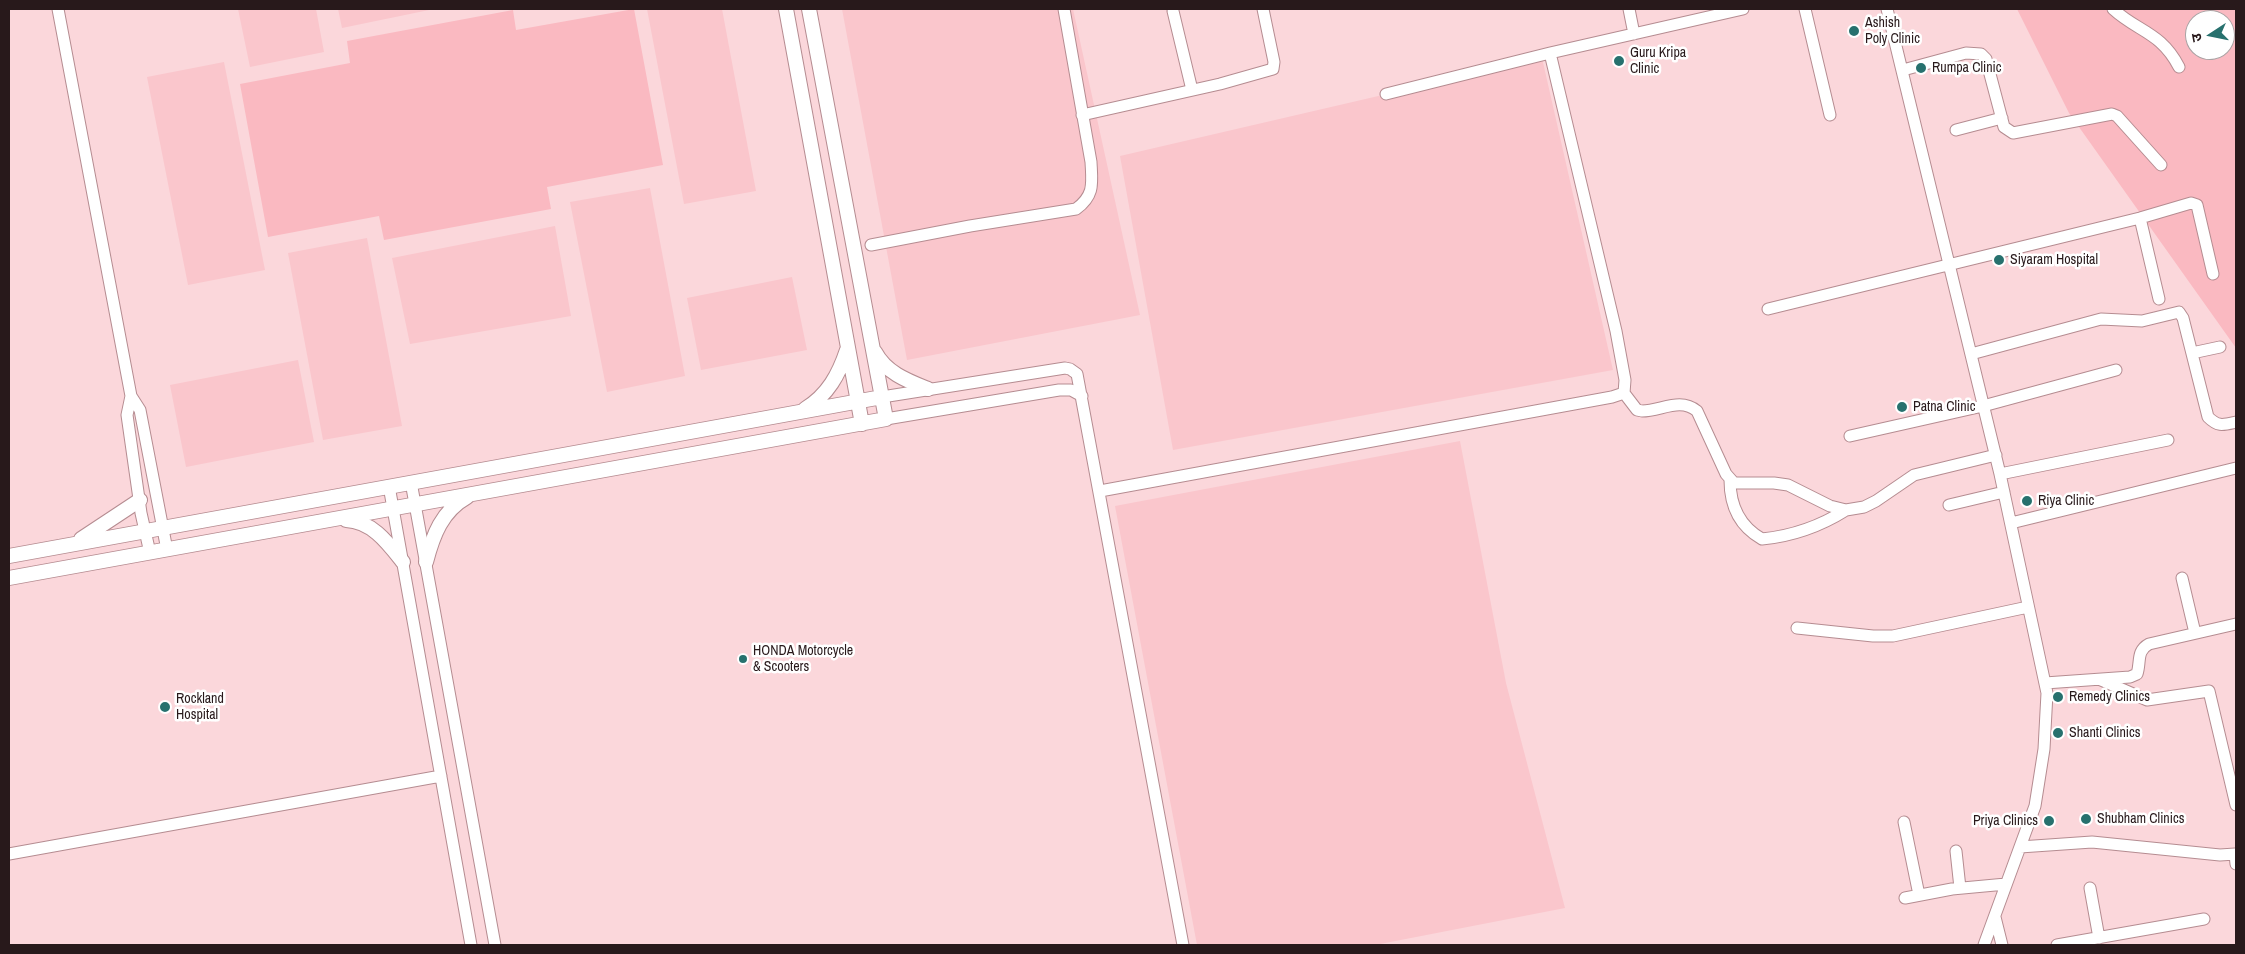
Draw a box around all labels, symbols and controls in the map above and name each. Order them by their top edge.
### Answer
north arrow [2185,10,2235,60]
place label: Ashish Poly Clinic [1865,15,1920,48]
marker: Ashish Poly Clinic [1847,24,1861,38]
text: उ [2187,32,2206,43]
place label: Guru Kripa Clinic [1630,45,1686,78]
marker: Guru Kripa Clinic [1612,54,1626,68]
place label: Rumpa Clinic [1932,60,2002,76]
marker: Rumpa Clinic [1914,61,1928,75]
place label: Siyaram Hospital [2010,252,2098,268]
marker: Siyaram Hospital [1992,253,2006,267]
place label: Patna Clinic [1913,399,1976,415]
marker: Patna Clinic [1895,400,1909,414]
place label: Riya Clinic [2038,493,2094,509]
marker: Riya Clinic [2020,494,2034,508]
place label: HONDA Motorcycle & Scooters [753,643,853,676]
marker: HONDA Motorcycle & Scooters [737,653,749,665]
place label: Remedy Clinics [2069,689,2150,705]
marker: Remedy Clinics [2051,690,2065,704]
place label: Rockland Hospital [176,691,224,724]
marker: Rockland Hospital [158,700,172,714]
place label: Shanti Clinics [2069,725,2140,741]
marker: Shanti Clinics [2051,726,2065,740]
place label: Shubham Clinics [2097,811,2184,827]
marker: Shubham Clinics [2079,812,2093,826]
place label: Priya Clinics [1973,813,2038,829]
marker: Priya Clinics [2042,814,2056,828]

